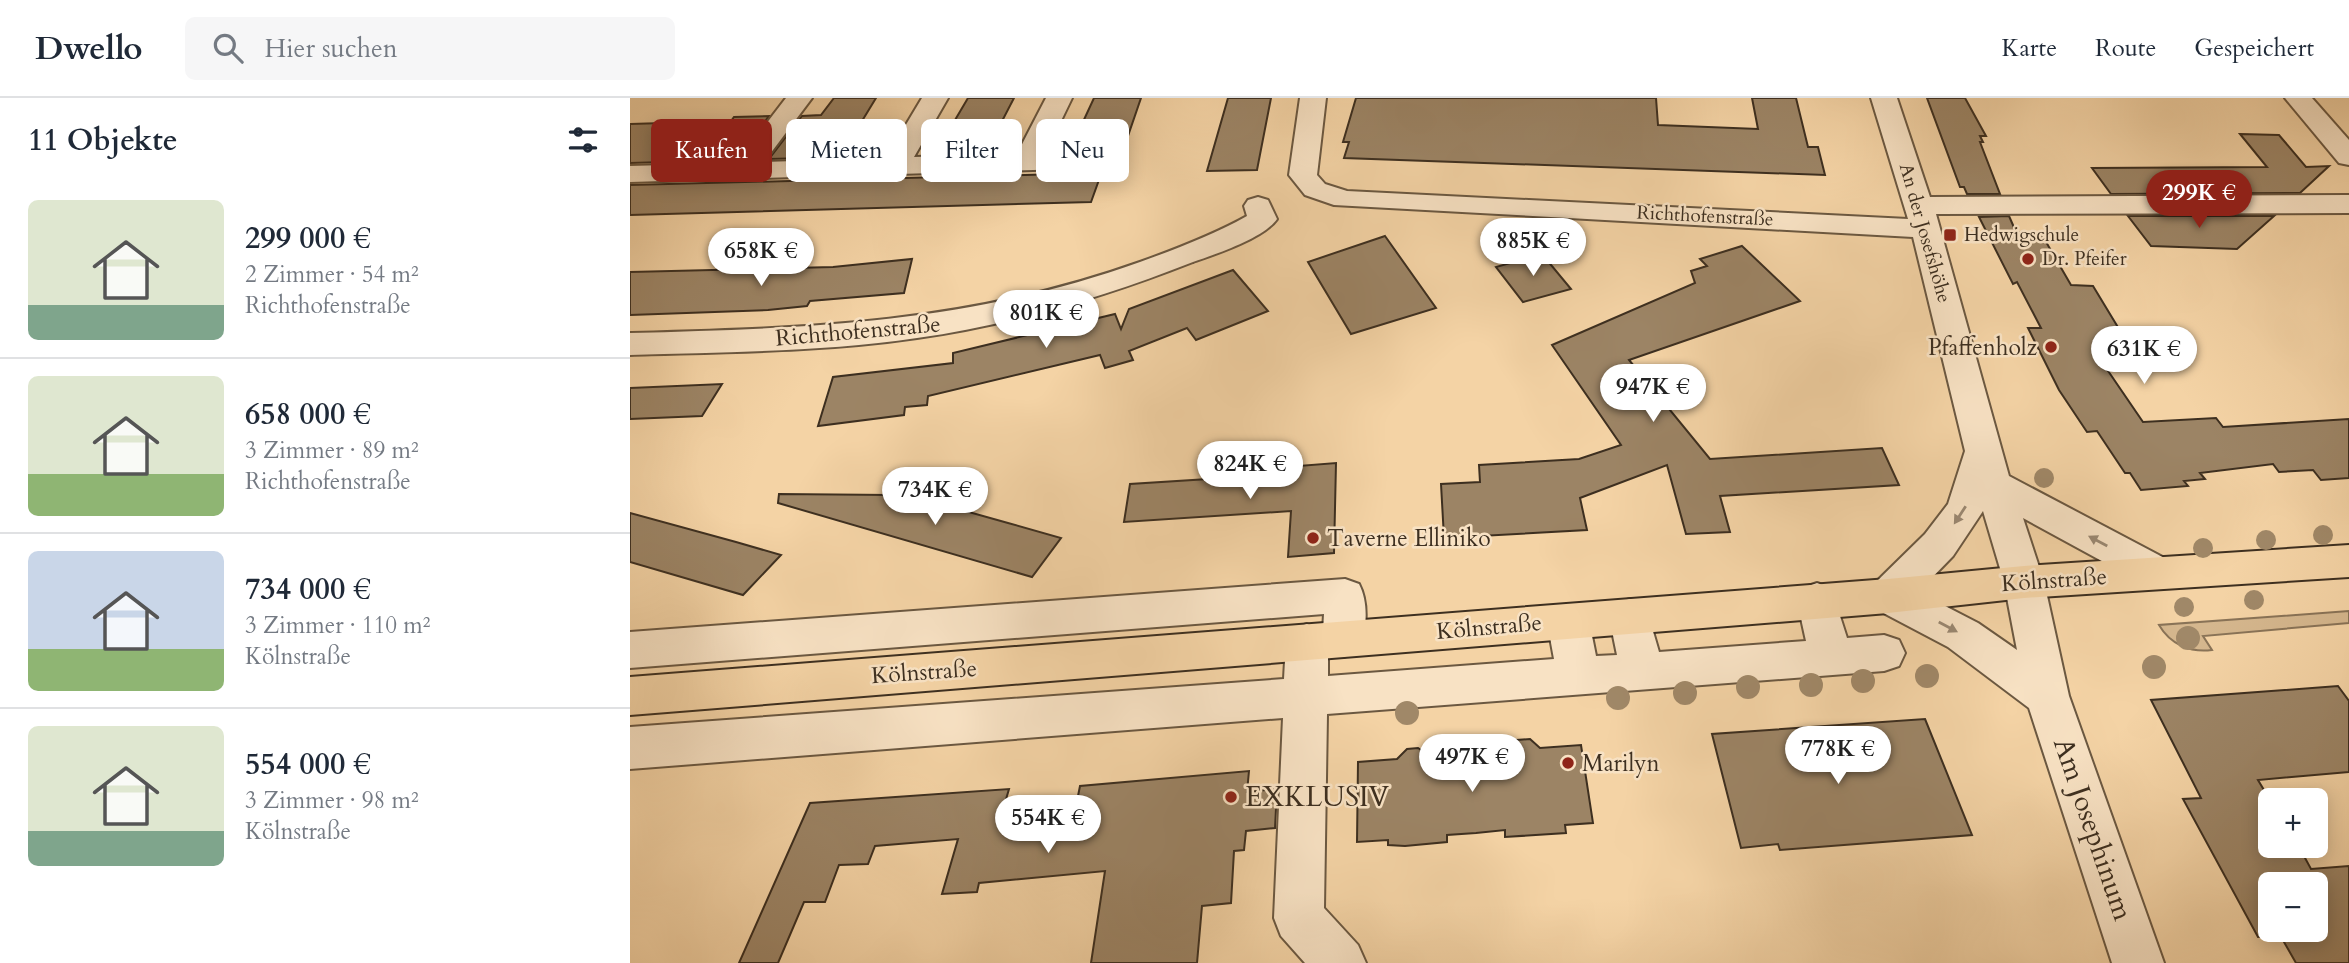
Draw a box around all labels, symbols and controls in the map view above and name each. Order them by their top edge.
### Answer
search box [185,17,675,80]
text: Dwello [35,26,143,71]
icon: search [209,29,247,67]
text: Hier suchen [265,31,398,66]
text: Karte [2002,32,2057,65]
text: Route [2095,32,2156,65]
text: Gespeichert [2194,32,2314,65]
chip: Kaufen [651,119,772,182]
chip: Mieten [786,119,907,182]
chip: Filter [921,119,1022,182]
chip: Neu [1036,119,1129,182]
text: 11 Objekte [28,120,178,161]
icon: filters [564,121,602,159]
street label: An der Josefshöhe [1893,160,1957,306]
pin: 299K € [2142,170,2256,230]
text: 299K € [2162,177,2236,208]
street label: Richthofenstraße [1636,199,1774,233]
text: 299 000 € [245,218,371,259]
pin: 885K € [1476,218,1590,278]
place label: Hedwigschule [1964,222,2079,248]
text: 885K € [1496,225,1570,256]
marker: Hedwigschule [1942,227,1958,243]
icon: home [84,228,168,312]
pin: 658K € [704,228,818,288]
text: 658K € [724,235,798,266]
place label: Dr. Pfeifer [2042,246,2127,272]
marker: Dr. Pfeifer [2020,251,2036,267]
text: 2 Zimmer · 54 m² [245,259,419,290]
text: Richthofenstraße [245,290,411,321]
pin: 801K € [989,290,1103,350]
text: 801K € [1009,297,1083,328]
street label: Richthofenstraße [774,308,942,354]
pin: 631K € [2087,327,2201,386]
place label: Pfaffenholz [1928,332,2037,363]
text: 631K € [2107,333,2181,364]
marker: Pfaffenholz [2043,339,2059,355]
pin: 947K € [1596,364,1710,424]
text: 947K € [1616,371,1690,402]
text: 658 000 € [245,394,371,435]
icon: home [84,404,168,488]
text: 3 Zimmer · 89 m² [245,435,419,466]
pin: 824K € [1193,442,1307,501]
text: 824K € [1213,448,1287,479]
text: Richthofenstraße [245,466,411,497]
pin: 734K € [878,468,992,527]
text: 734K € [898,474,972,505]
one-way arrow [1953,506,1967,524]
place label: Taverne Elliniko [1327,523,1491,554]
marker: Taverne Elliniko [1305,530,1321,546]
one-way arrow [2088,535,2108,546]
street label: Kölnstraße [2000,561,2108,599]
text: 734 000 € [245,569,371,610]
icon: home [84,579,168,663]
street label: Kölnstraße [1435,607,1543,647]
text: 3 Zimmer · 110 m² [245,610,430,641]
one-way arrow [1939,621,1959,633]
text: Kölnstraße [245,641,351,672]
street label: Kölnstraße [870,653,978,691]
pin: 778K € [1781,726,1895,786]
text: 778K € [1801,733,1875,764]
street label: Am Josephinum [2044,733,2142,926]
pin: 497K € [1415,734,1529,794]
text: 497K € [1435,741,1509,772]
text: 554 000 € [245,744,371,785]
place label: Marilyn [1582,748,1660,779]
icon: home [84,754,168,838]
marker: Marilyn [1560,755,1576,771]
place label: EXKLUSIV [1245,778,1390,816]
text: 3 Zimmer · 98 m² [245,785,419,816]
map controls [2258,788,2328,942]
button: + [2258,788,2328,858]
marker: EXKLUSIV [1223,789,1239,805]
pin: 554K € [991,796,1105,855]
text: 554K € [1011,802,1085,833]
text: Kölnstraße [245,816,351,847]
button: − [2258,872,2328,942]

